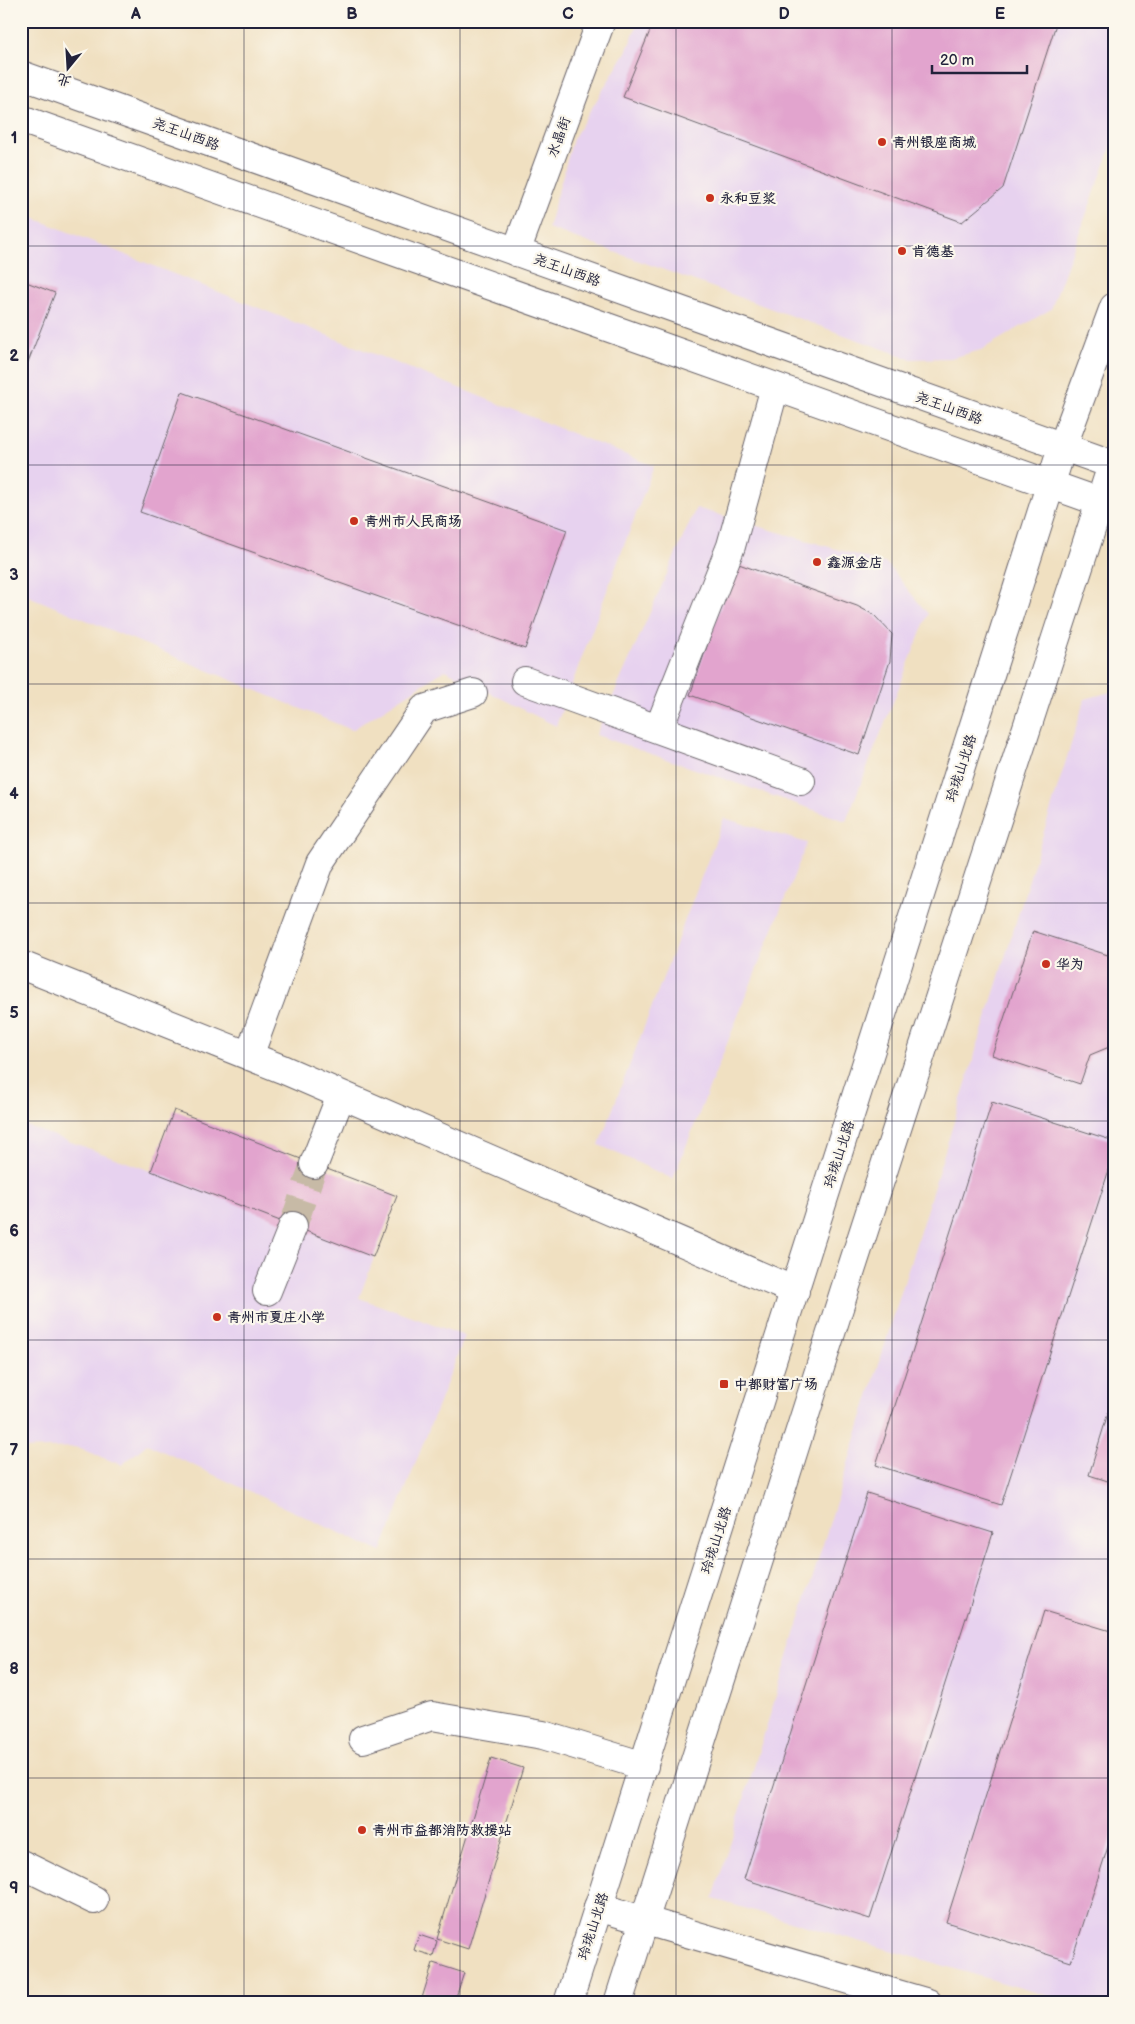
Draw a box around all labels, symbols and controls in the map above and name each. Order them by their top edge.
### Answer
text: A [130,5,141,24]
text: B [346,5,358,24]
text: C [562,5,574,24]
text: D [778,5,790,24]
text: E [995,5,1005,24]
north arrow [42,42,92,92]
scale bar [932,42,1028,74]
text: 20 m [940,51,974,70]
text: 北 [55,70,73,90]
street label: 尧王山西路 [150,114,222,154]
street label: 水晶街 [544,114,574,160]
text: 1 [11,129,17,148]
place label: 青州银座商城 [892,134,976,151]
marker: 青州银座商城 [876,136,888,148]
place label: 永和豆浆 [720,190,776,207]
marker: 永和豆浆 [704,192,716,204]
place label: 肯德基 [912,243,954,260]
marker: 肯德基 [896,245,908,257]
street label: 尧王山西路 [531,250,603,290]
text: 2 [9,347,19,366]
street label: 尧王山西路 [913,388,985,428]
place label: 青州市人民商场 [364,513,462,530]
marker: 青州市人民商场 [348,515,360,527]
place label: 鑫源金店 [827,554,883,571]
marker: 鑫源金店 [811,556,823,568]
text: 3 [9,566,19,585]
street label: 玲珑山北路 [942,732,980,804]
text: 4 [9,785,19,804]
place label: 华为 [1056,956,1084,973]
marker: 华为 [1040,958,1052,970]
text: 5 [9,1004,19,1023]
street label: 玲珑山北路 [820,1118,858,1190]
text: 6 [9,1222,19,1241]
place label: 青州市夏庄小学 [227,1309,325,1326]
marker: 青州市夏庄小学 [211,1311,223,1323]
place label: 中都财富广场 [734,1376,818,1393]
marker: 中都财富广场 [718,1378,730,1390]
text: 7 [10,1441,19,1460]
street label: 玲珑山北路 [697,1504,735,1576]
text: 8 [9,1660,19,1679]
place label: 青州市益都消防救援站 [372,1822,512,1839]
marker: 青州市益都消防救援站 [356,1824,368,1836]
text: 9 [9,1879,19,1898]
street label: 玲珑山北路 [574,1890,612,1962]

